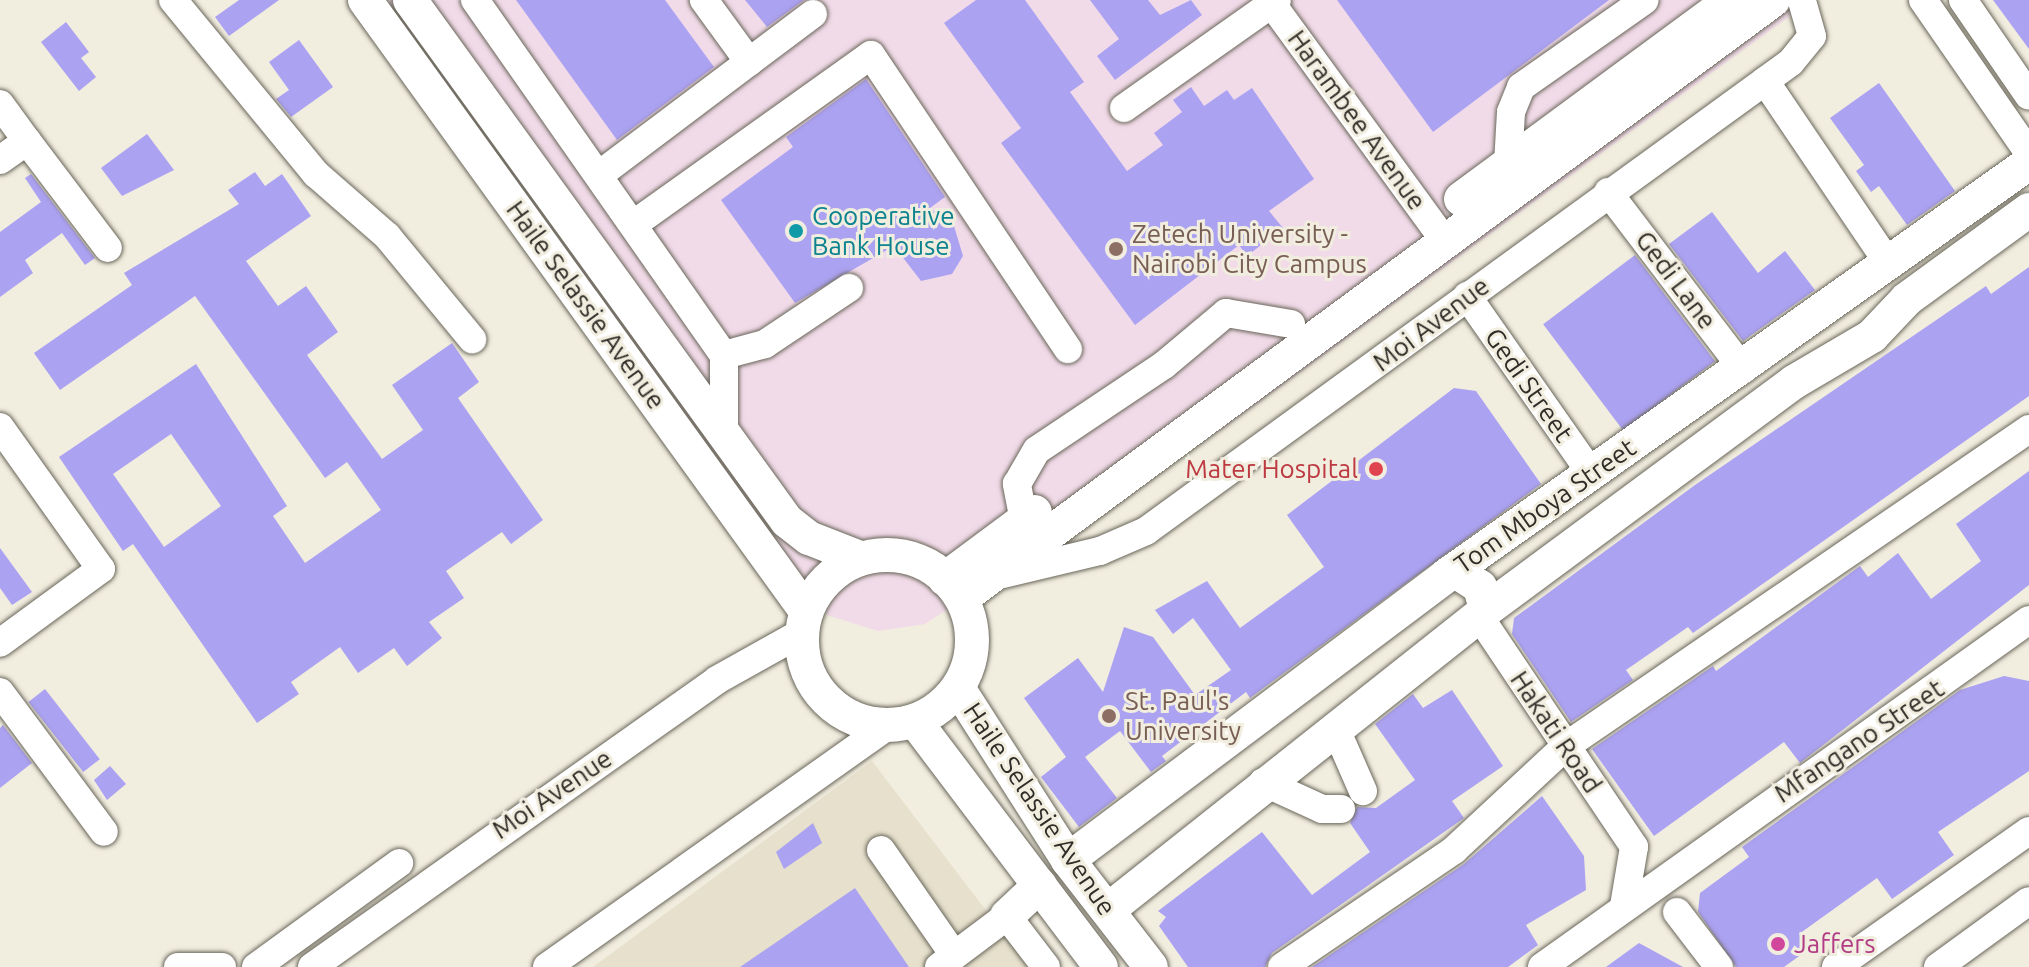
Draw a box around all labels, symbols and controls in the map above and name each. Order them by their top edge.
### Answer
street label: Harambee Avenue [1281,24,1433,216]
street label: Haile Selassie Avenue [500,195,672,415]
place label: Cooperative Bank House [812,200,955,262]
place label: Zetech University - Nairobi City Campus [1132,218,1367,280]
marker: Cooperative Bank House [787,222,805,240]
street label: Gedi Lane [1629,225,1723,335]
marker: Zetech University - Nairobi City Campus [1107,240,1125,258]
street label: Moi Avenue [1367,270,1495,378]
street label: Gedi Street [1478,322,1580,448]
street label: Tom Mboya Street [1448,432,1642,580]
place label: Mater Hospital [1185,453,1358,485]
marker: Mater Hospital [1365,458,1387,480]
street label: Hakati Road [1504,665,1608,799]
street label: Mfangano Street [1768,673,1950,809]
place label: St. Paul's University [1125,685,1241,746]
street label: Haile Selassie Avenue [957,697,1123,921]
marker: St. Paul's University [1100,707,1118,725]
street label: Moi Avenue [486,743,618,845]
place label: Jaffers [1794,928,1875,960]
marker: Jaffers [1769,935,1787,953]

